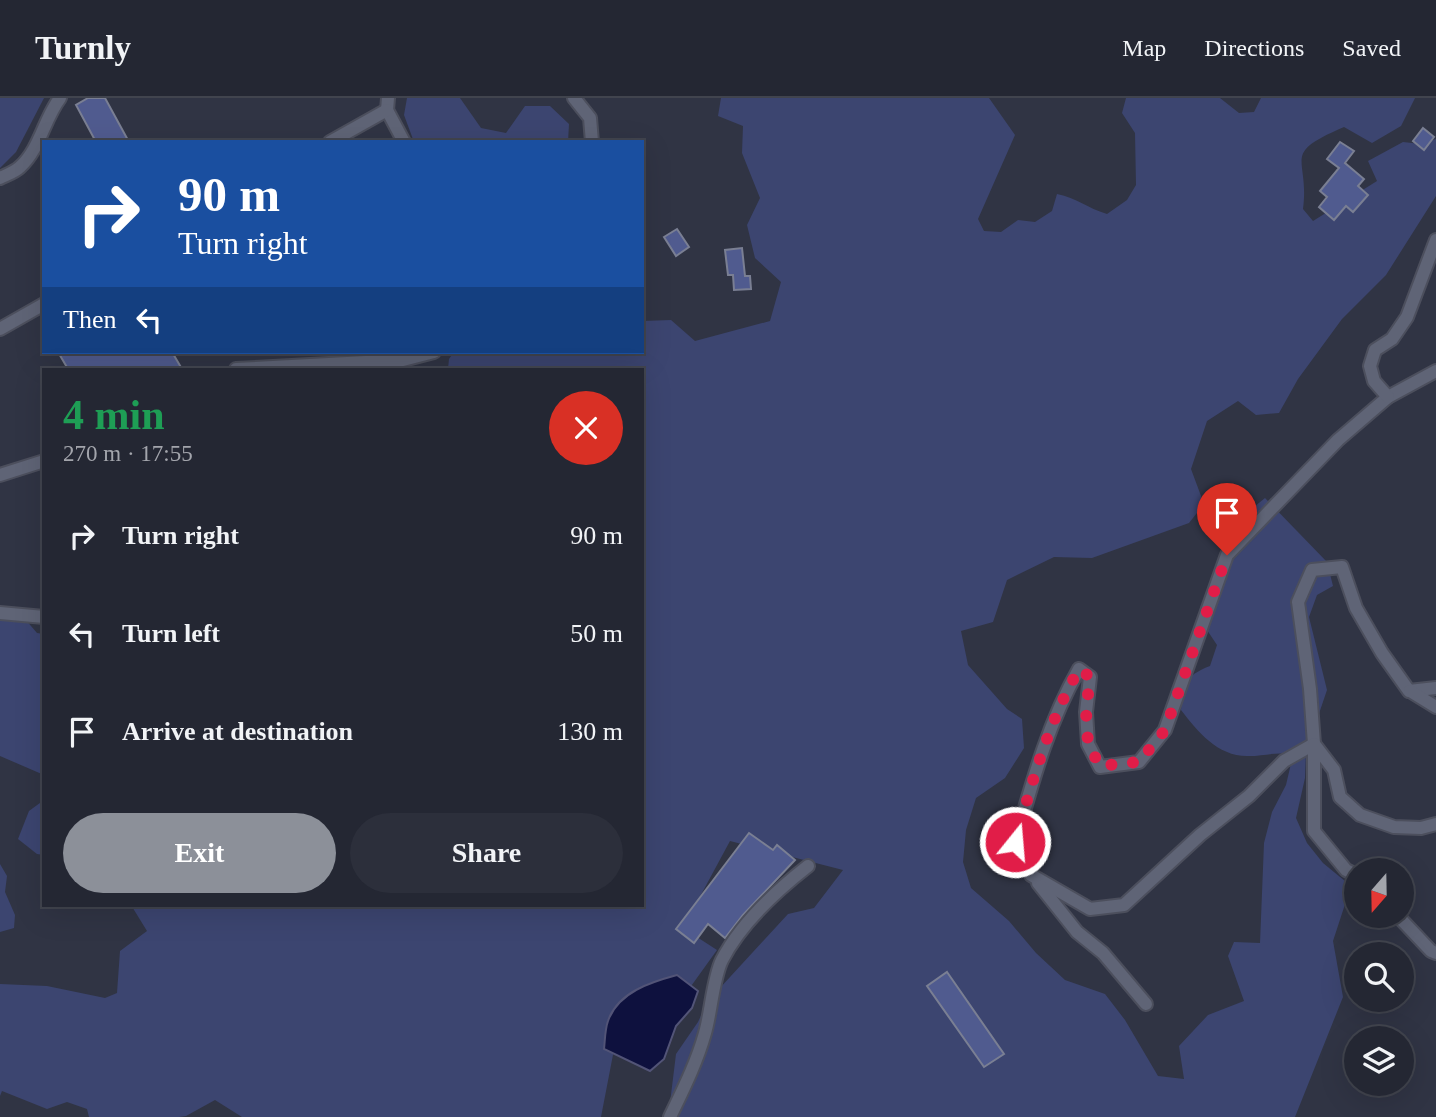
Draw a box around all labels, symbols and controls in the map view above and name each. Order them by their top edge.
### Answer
text: Turnly [35,30,131,66]
text: Map [1122,35,1166,61]
text: Directions [1204,35,1304,61]
text: Saved [1342,35,1401,61]
text: 90 m [178,167,280,222]
icon: right [63,168,154,259]
text: Turn right [178,225,308,261]
icon: left [130,301,168,339]
text: Then [63,305,116,334]
button: close [549,391,623,465]
text: 4 min [63,392,165,438]
text: 270 m · 17:55 [63,441,193,466]
pin [1197,483,1257,555]
icon: arrive [1208,494,1246,532]
icon: right [63,517,101,555]
text: Turn right [122,521,239,550]
text: 90 m [570,521,623,550]
icon: left [63,615,101,653]
text: Turn left [122,619,220,648]
text: 50 m [570,619,623,648]
icon: arrive [63,713,101,751]
text: Arrive at destination [122,717,353,746]
text: 130 m [557,717,623,746]
position arrow [978,805,1052,879]
button: Exit [63,813,336,893]
button: Share [350,813,623,893]
north arrow [1344,858,1414,928]
map controls [1344,858,1414,1096]
button: search [1344,942,1414,1012]
button: layers [1344,1026,1414,1096]

